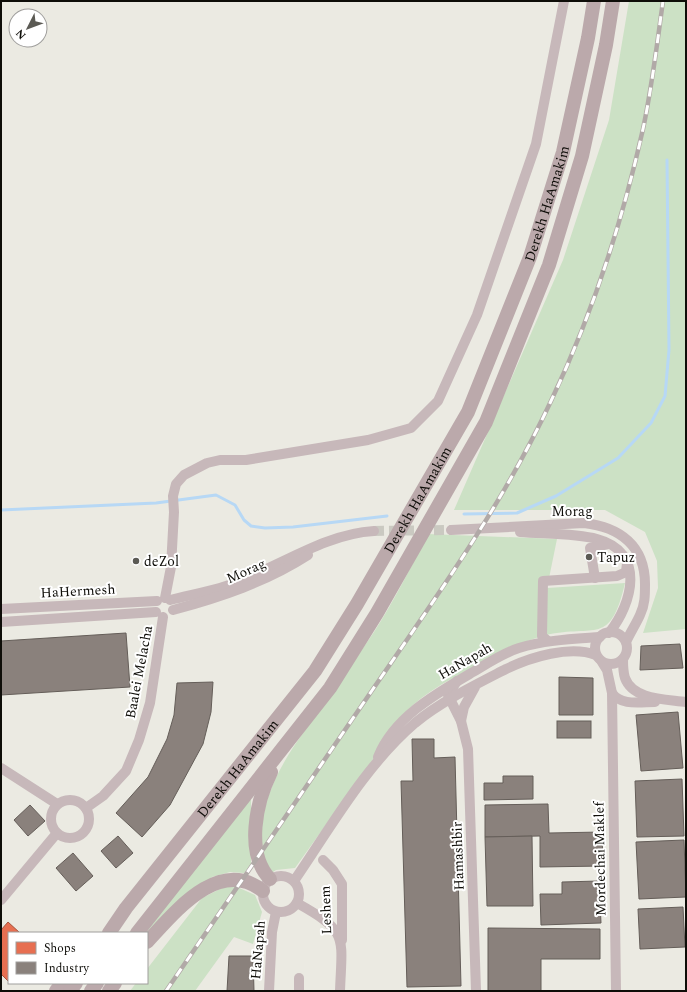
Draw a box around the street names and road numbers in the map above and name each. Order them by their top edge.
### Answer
street label: Derekh HaAmakim [519,144,575,264]
street label: Derekh HaAmakim [378,442,457,557]
street label: Morag [551,501,593,522]
street label: Morag [223,553,269,589]
street label: HaHermesh [40,579,116,603]
street label: Baalei Melacha [120,624,158,720]
street label: HaNapah [434,637,496,685]
street label: Derekh HaAmakim [192,714,283,822]
street label: Mordechai Maklef [588,801,611,916]
street label: Hamashbir [446,821,470,891]
street label: Leshem [315,885,337,935]
street label: HaNapah [245,920,271,980]

